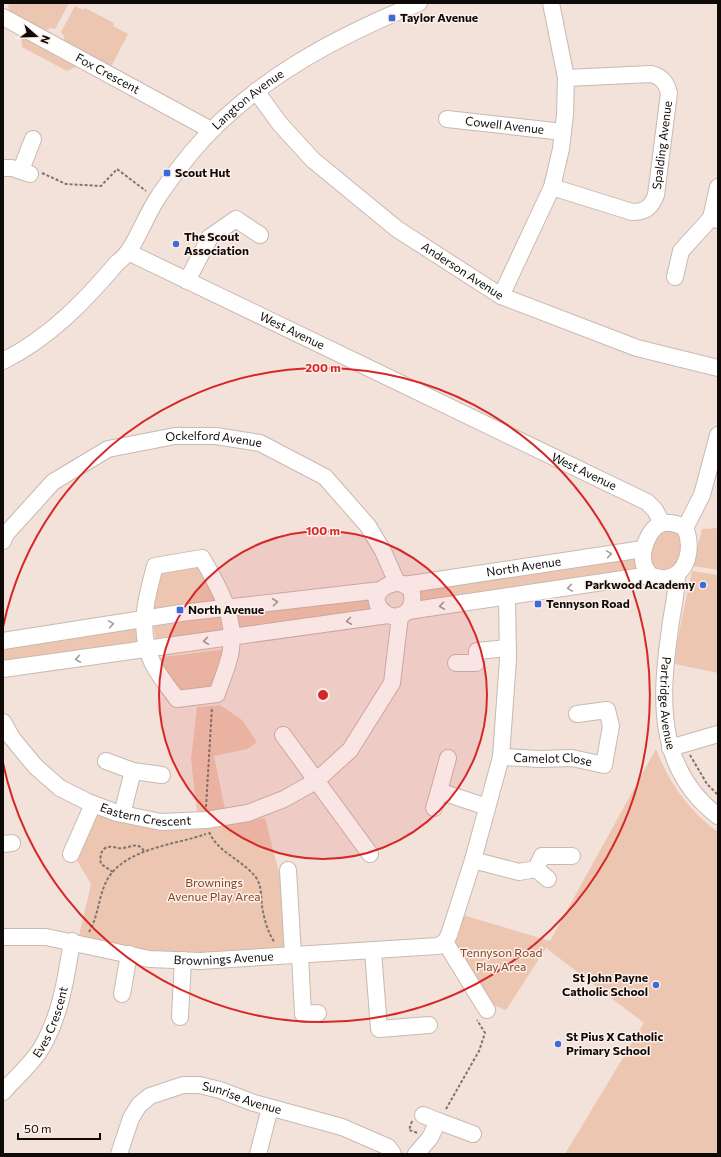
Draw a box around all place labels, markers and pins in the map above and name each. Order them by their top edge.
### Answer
place label: Taylor Avenue [400,10,478,24]
marker: Taylor Avenue [387,13,397,23]
place label: Scout Hut [175,165,230,179]
marker: Scout Hut [162,168,172,178]
place label: The Scout Association [184,229,249,257]
marker: The Scout Association [171,239,181,249]
place label: Parkwood Academy [585,577,695,591]
marker: Parkwood Academy [698,580,708,590]
place label: Tennyson Road [546,596,630,610]
marker: Tennyson Road [533,599,543,609]
place label: North Avenue [188,602,264,616]
marker: North Avenue [175,605,185,615]
centre of rings [316,688,330,702]
place label: St John Payne Catholic School [562,970,648,998]
marker: St John Payne Catholic School [651,980,661,990]
place label: St Pius X Catholic Primary School [566,1029,663,1057]
marker: St Pius X Catholic Primary School [553,1039,563,1049]

